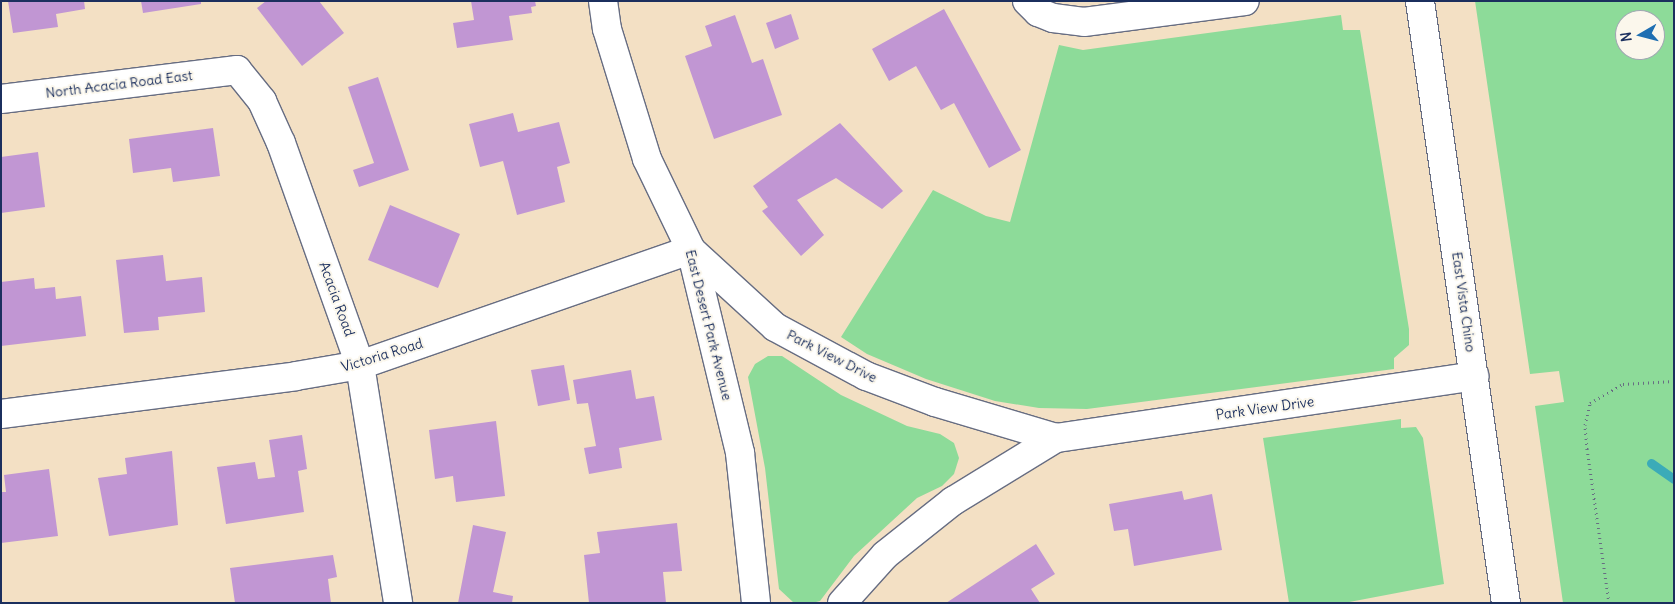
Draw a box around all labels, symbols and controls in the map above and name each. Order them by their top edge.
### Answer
north arrow [1615,10,1665,60]
text: N [1617,31,1636,43]
street label: North Acacia Road East [45,67,193,101]
street label: East Desert Park Avenue [682,248,736,402]
street label: East Vista Chino [1449,251,1479,353]
street label: Acacia Road [316,259,358,339]
street label: Park View Drive [784,326,880,386]
street label: Victoria Road [339,335,425,375]
street label: Park View Drive [1215,393,1315,423]

